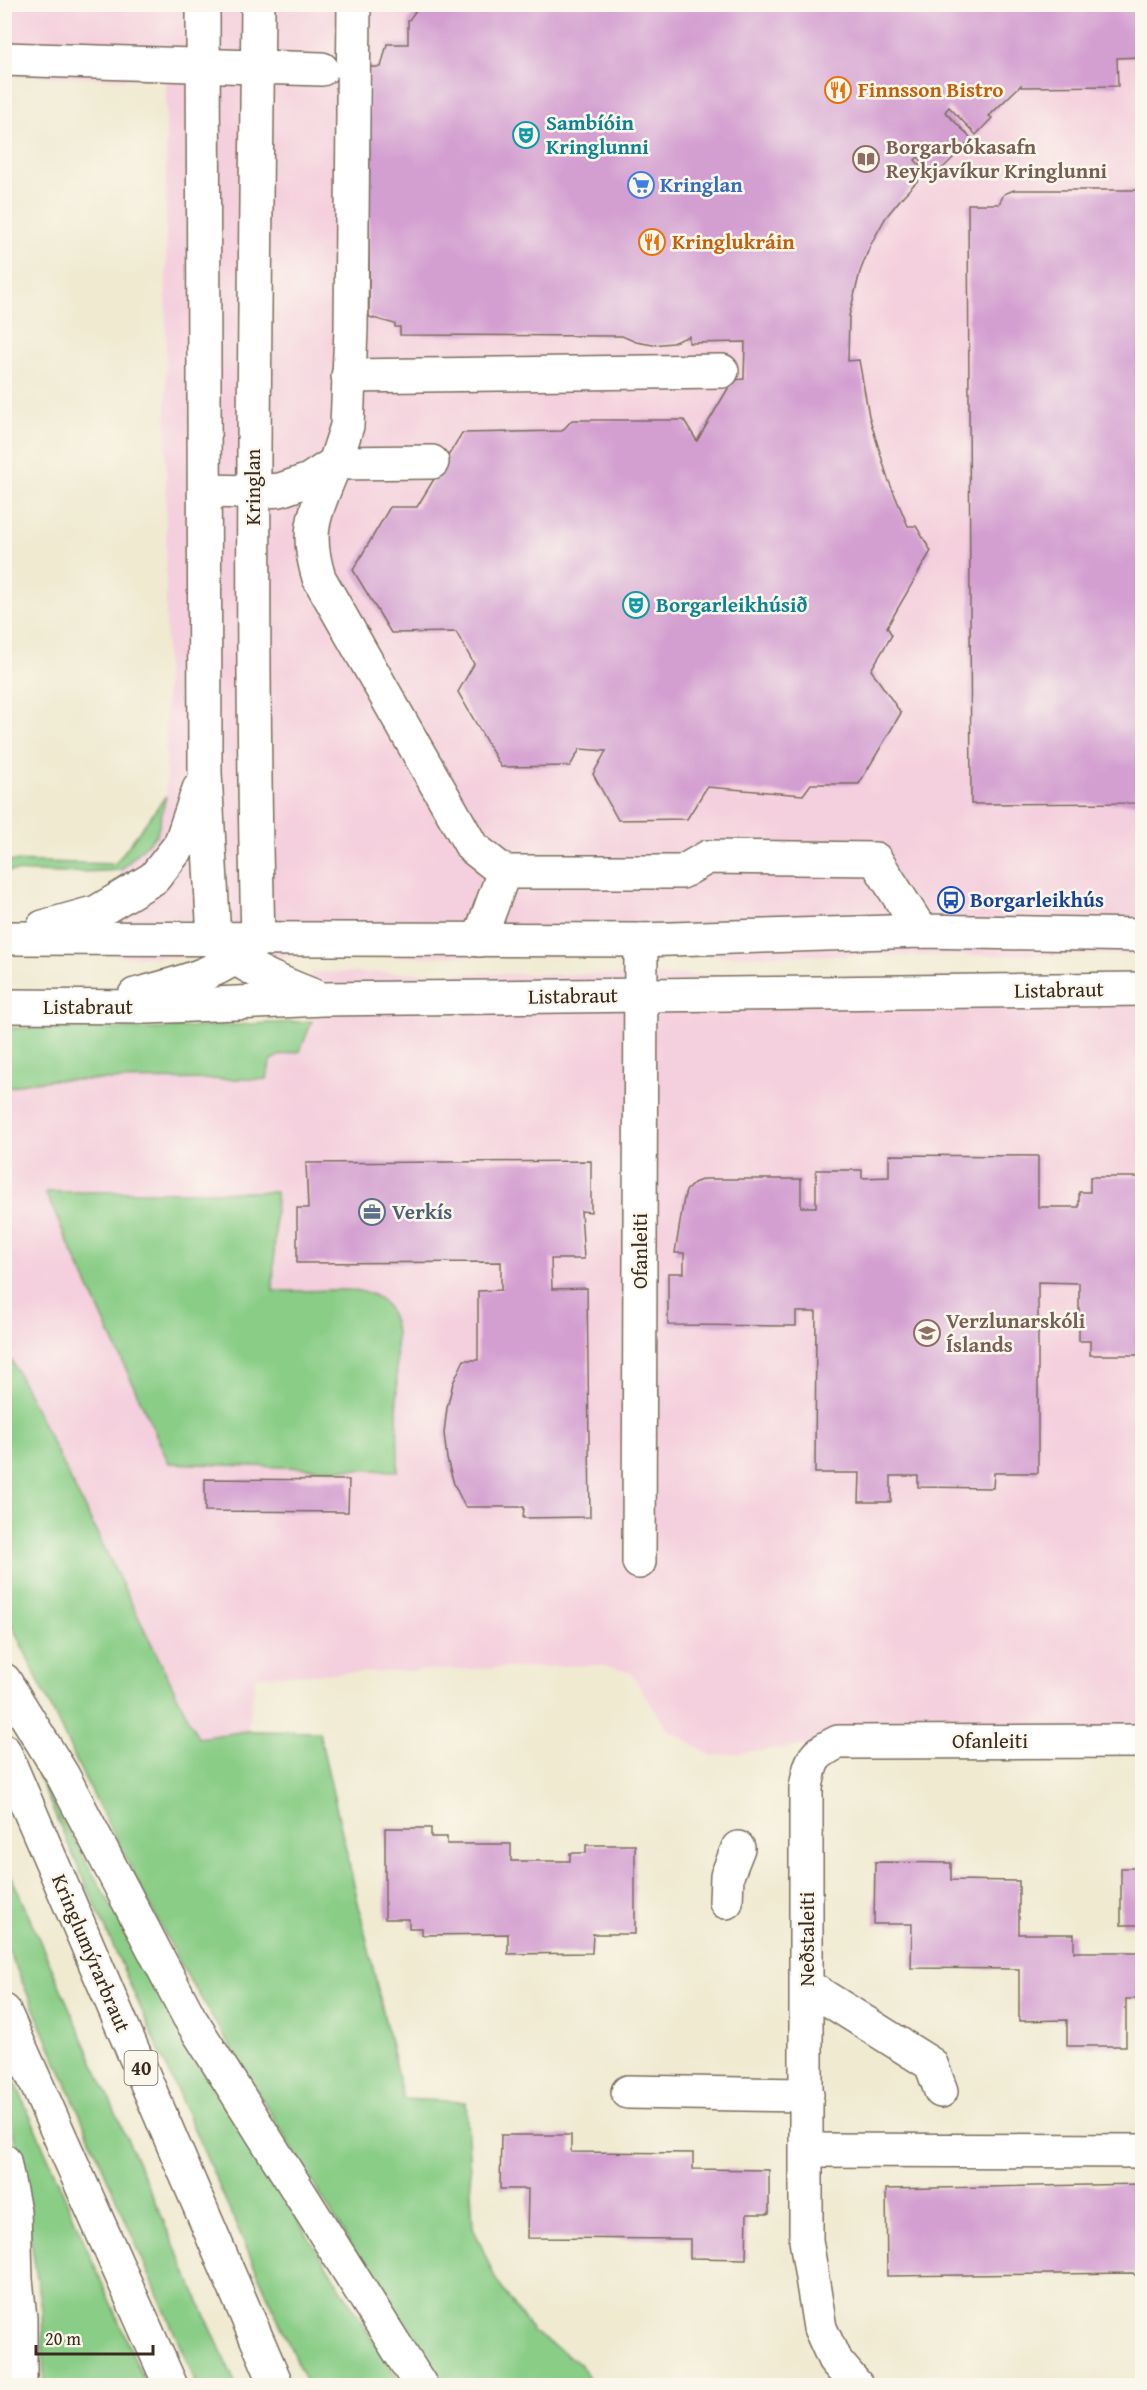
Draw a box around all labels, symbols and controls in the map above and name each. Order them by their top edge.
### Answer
place label: Finnsson Bistro [858,74,1003,105]
restaurant icon: Finnsson Bistro [823,75,853,105]
place label: Sambíóin Kringlunni [546,107,649,162]
theatre icon: Sambíóin Kringlunni [511,120,541,150]
place label: Borgarbókasafn Reykjavíkur Kringlunni [886,131,1108,186]
library icon: Borgarbókasafn Reykjavíkur Kringlunni [851,144,881,174]
place label: Kringlan [660,169,743,200]
supermarket icon: Kringlan [626,170,656,200]
place label: Kringlukráin [672,226,795,257]
restaurant icon: Kringlukráin [637,227,667,257]
street label: Kringlan [237,448,268,525]
place label: Borgarleikhúsið [656,589,808,620]
theatre icon: Borgarleikhúsið [621,590,651,620]
place label: Borgarleikhús [970,884,1104,915]
bus stop icon: Borgarleikhús [936,885,966,915]
street label: Listabraut [1014,973,1105,1006]
street label: Listabraut [528,979,619,1012]
street label: Listabraut [43,991,133,1022]
place label: Verkís [392,1196,452,1227]
office icon: Verkís [357,1197,387,1227]
street label: Ofanleiti [624,1213,655,1289]
place label: Verzlunarskóli Íslands [946,1305,1086,1360]
school or university icon: Verzlunarskóli Íslands [912,1318,942,1348]
street label: Ofanleiti [952,1725,1028,1756]
street label: Kringlumýrarbraut [44,1869,139,2037]
street label: Neðstaleiti [791,1892,822,1986]
road number: 40 [124,2051,158,2085]
scale bar [36,2318,153,2356]
text: 20 m [45,2325,81,2352]

